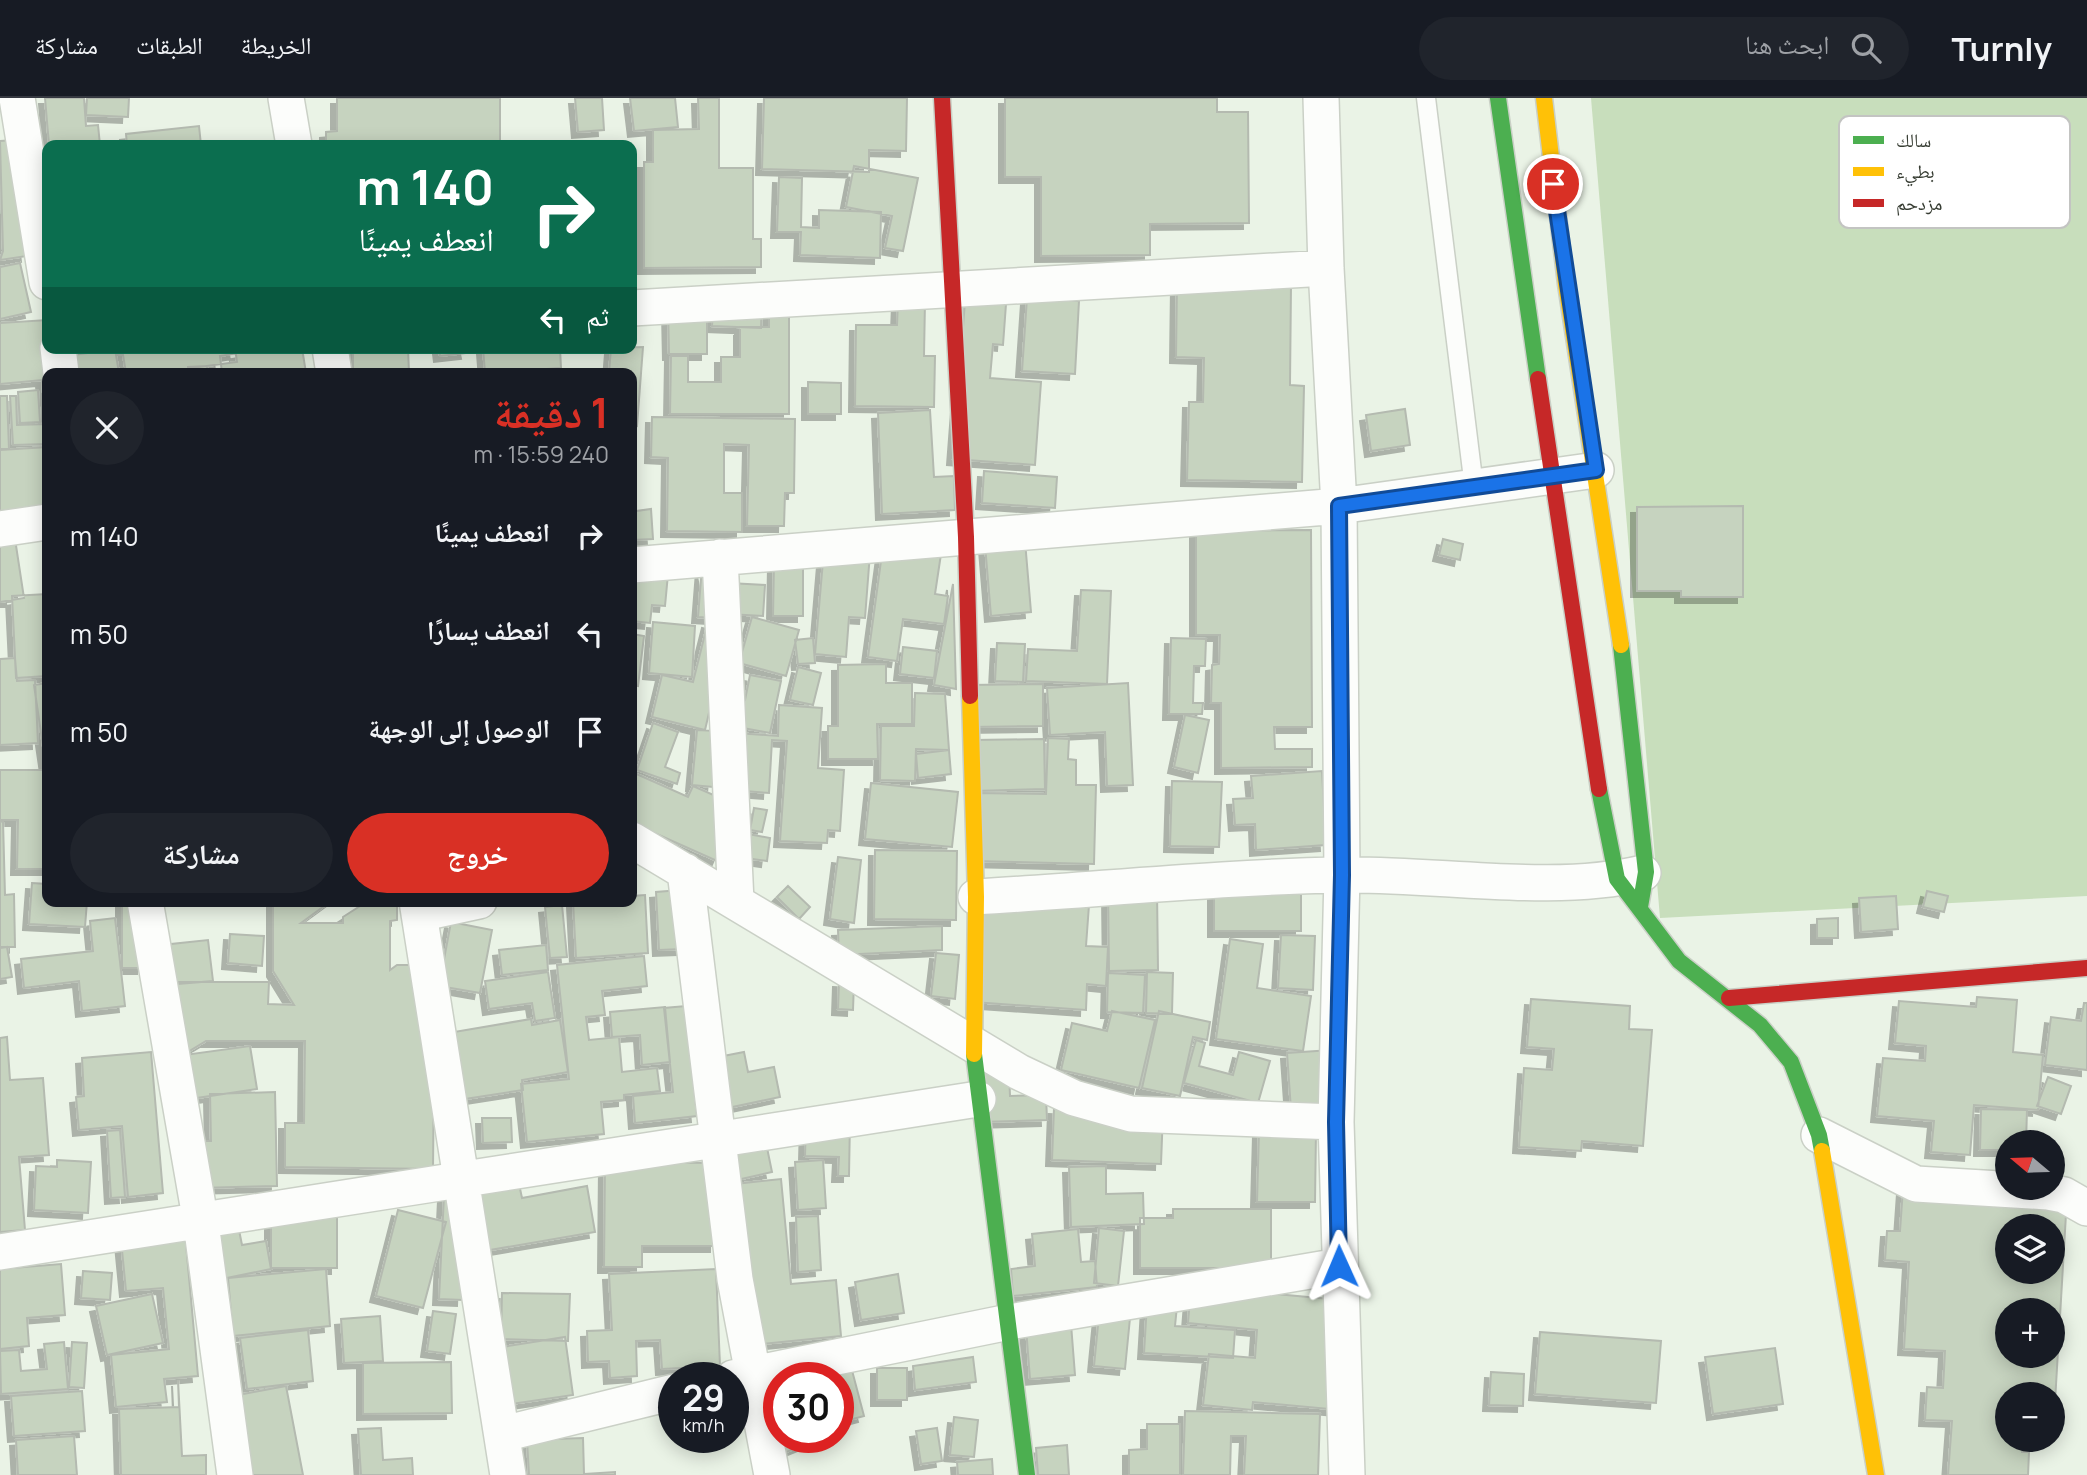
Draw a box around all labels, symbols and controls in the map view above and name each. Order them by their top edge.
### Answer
search box [1419,17,1909,80]
text: ابحث هنا [1745,26,1829,62]
text: Turnly [1951,26,2052,71]
text: مشاركة [35,28,98,61]
text: الطبقات [136,28,203,61]
text: الخريطة [241,28,311,61]
icon: search [1847,29,1885,67]
legend [1839,116,2070,228]
text: سالك [1896,127,1931,153]
text: 140 m [357,153,494,220]
pin [1523,154,1583,214]
text: بطيء [1896,158,1935,187]
icon: arrive [1534,165,1572,203]
icon: right [518,168,609,259]
text: مزدحم [1896,190,1942,216]
text: انعطف يمينًا [359,217,494,261]
text: ثم [586,298,609,334]
icon: left [534,301,572,339]
text: 1 دقيقة [494,383,609,441]
button: close [70,391,144,465]
text: 240 m · 15:59 [474,438,609,470]
text: انعطف يمينًا [435,514,550,550]
icon: right [571,517,609,555]
text: 140 m [70,518,139,554]
text: انعطف يسارًا [427,612,550,648]
icon: left [571,615,609,653]
text: 50 m [70,616,128,652]
text: الوصول إلى الوجهة [369,710,550,746]
icon: arrive [571,713,609,751]
text: 50 m [70,714,128,750]
button: مشاركة [70,813,333,893]
button: خروج [347,813,609,893]
north arrow [1995,1130,2065,1200]
map controls [1995,1130,2065,1452]
button: layers [1995,1214,2065,1284]
position arrow [1302,1229,1376,1303]
button: + [1995,1298,2065,1368]
speed limit sign: 30 [763,1362,854,1453]
text: 29 [682,1374,725,1422]
button: − [1995,1382,2065,1452]
text: km/h [683,1413,724,1437]

